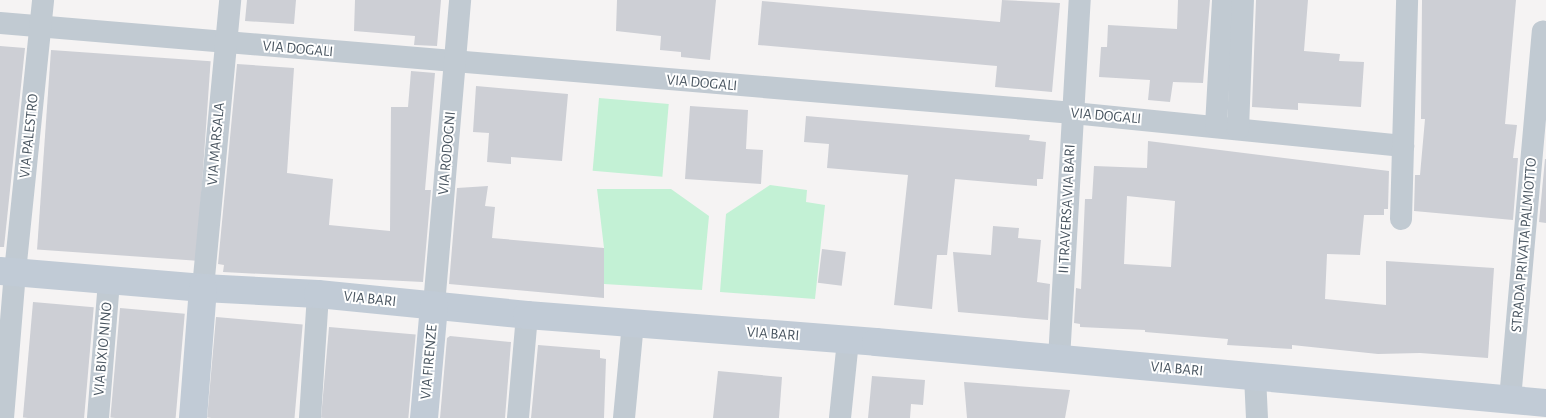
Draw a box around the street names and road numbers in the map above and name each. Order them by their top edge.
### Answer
street label: VIA DOGALI [262,37,334,61]
street label: VIA DOGALI [666,71,738,95]
street label: VIA PALESTRO [16,93,42,179]
street label: VIA MARSALA [203,102,229,186]
street label: VIA DOGALI [1070,104,1142,128]
street label: VIA RODOGNI [434,110,460,196]
street label: II TRAVERSA VIA BARI [1055,144,1079,274]
street label: STRADA PRIVATA PALMIOTTO [1507,157,1541,333]
street label: VIA BARI [343,287,397,311]
street label: VIA BIXIO NINO [90,301,116,397]
street label: VIA BARI [746,323,800,345]
street label: VIA FIRENZE [417,324,441,400]
street label: VIA BARI [1150,358,1204,380]

